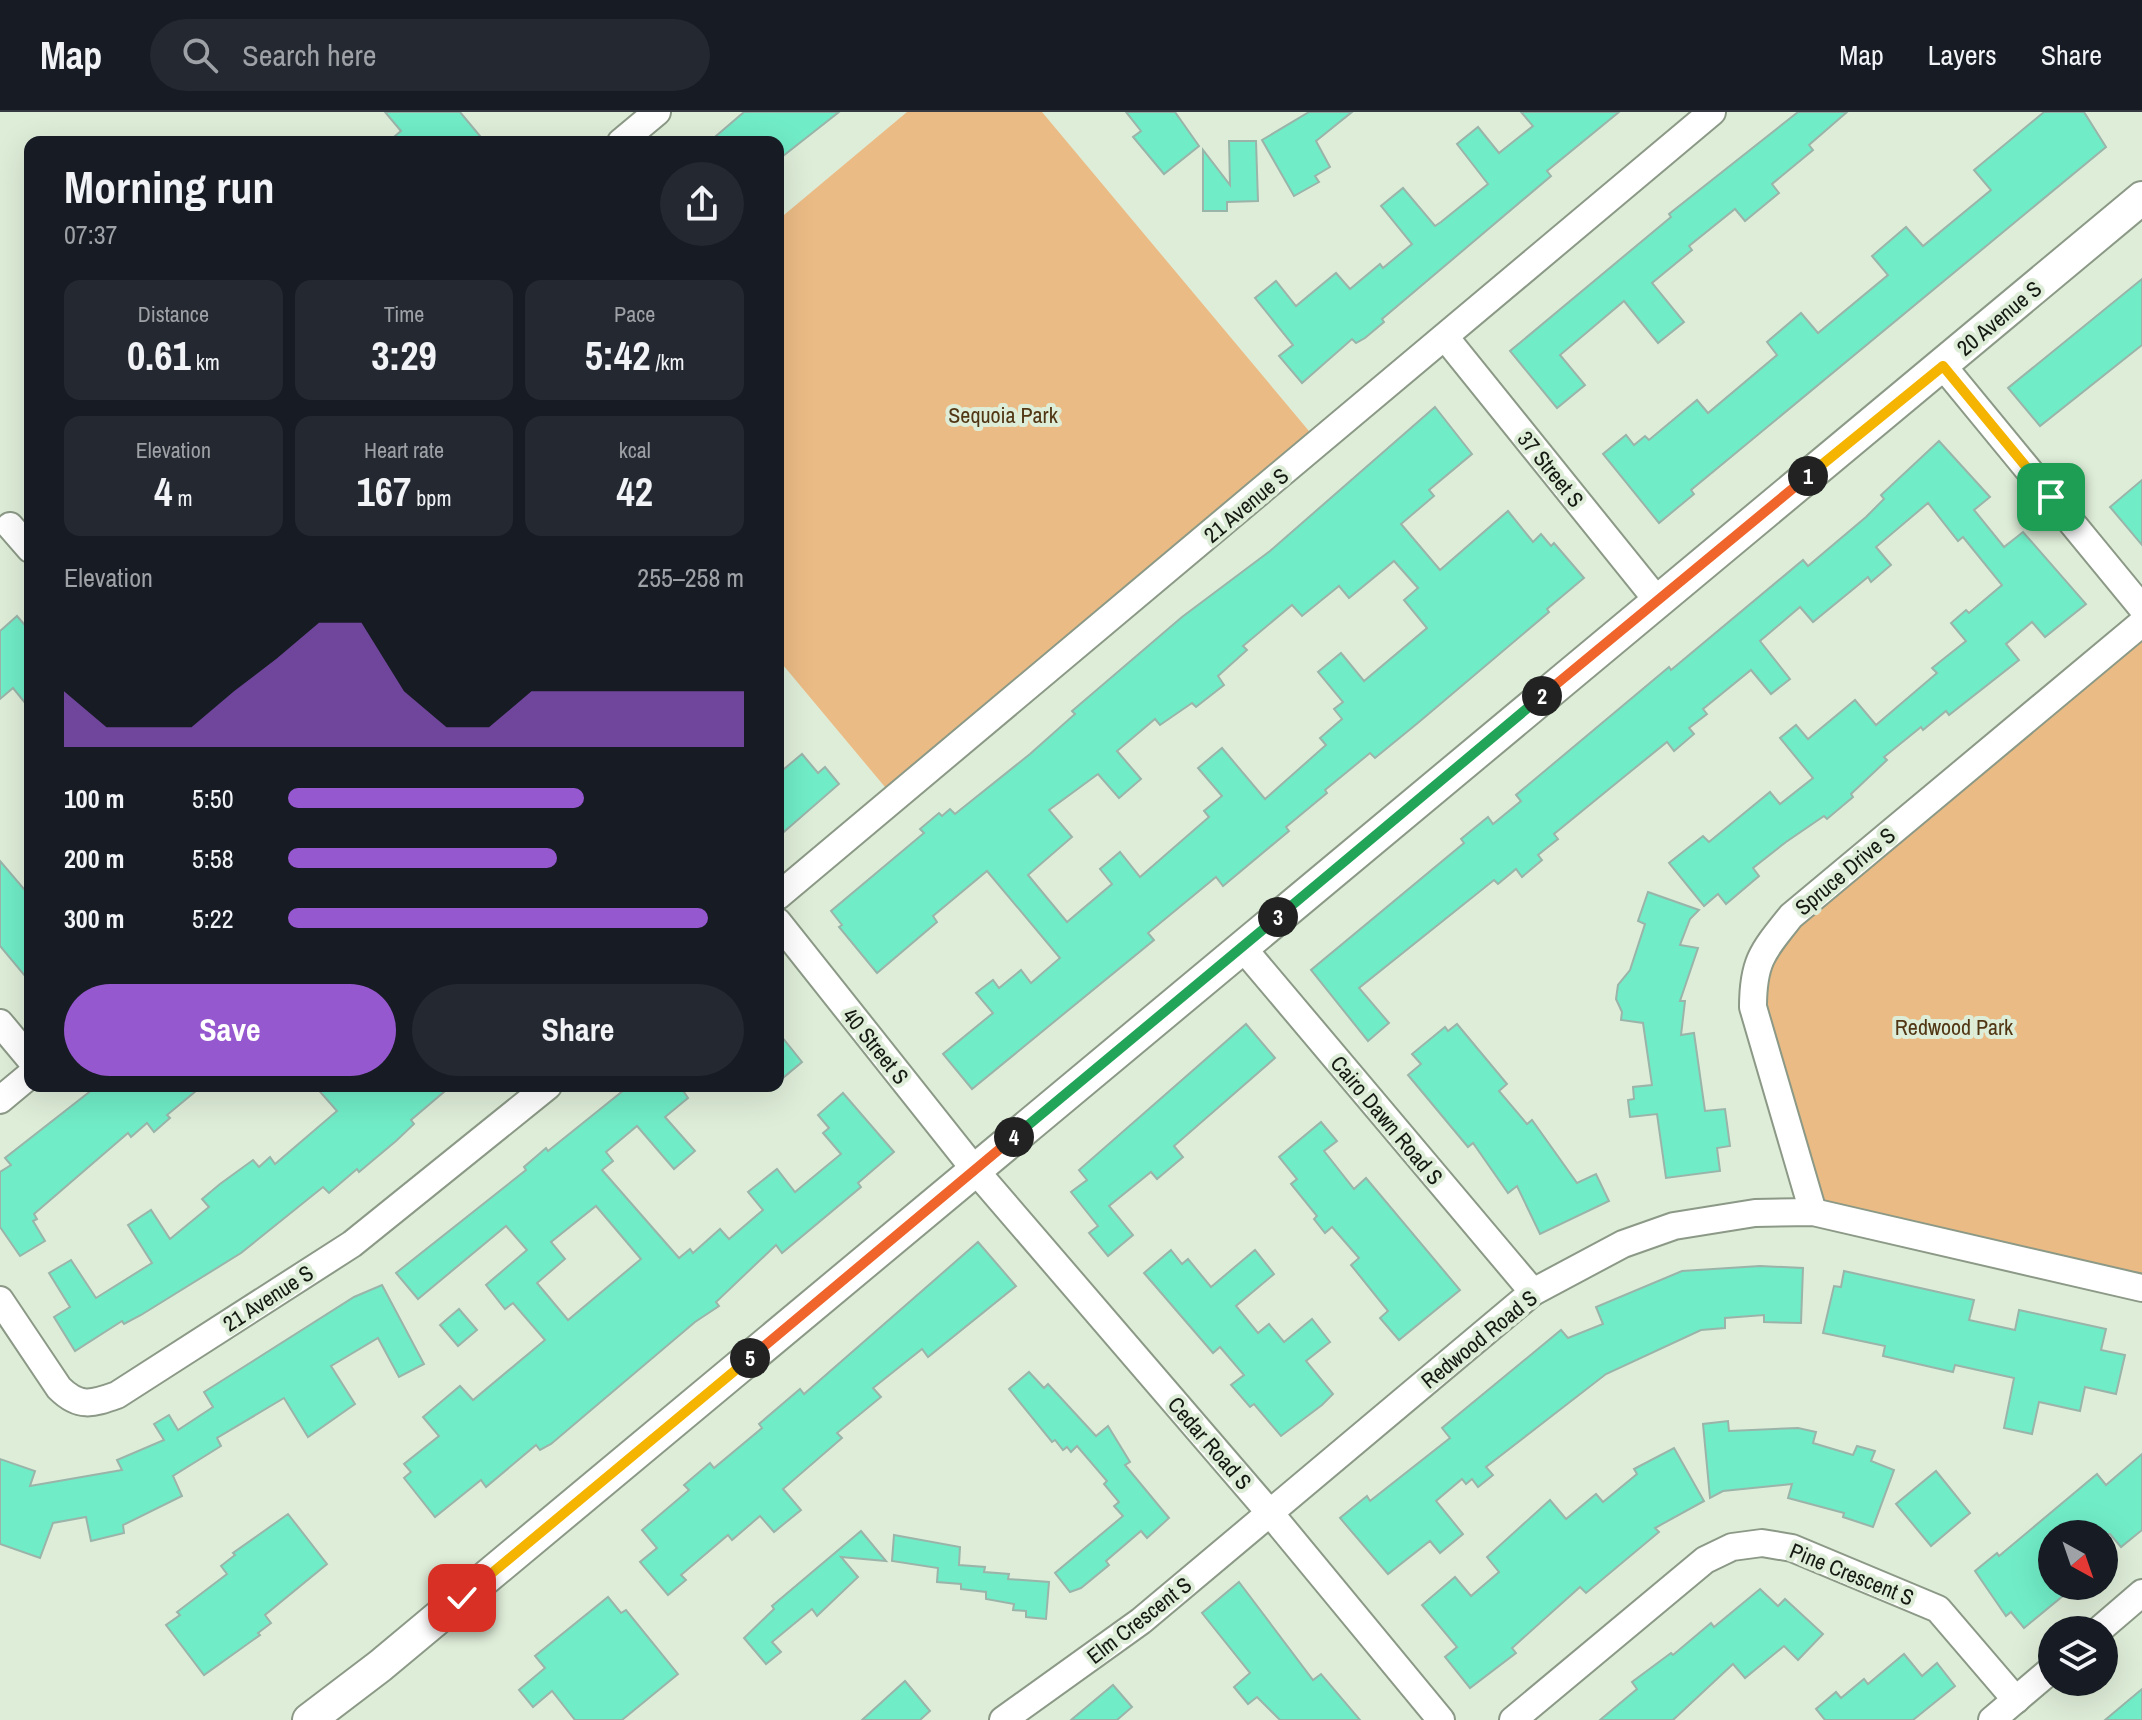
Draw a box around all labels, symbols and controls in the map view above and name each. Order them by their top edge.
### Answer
search box [150,19,710,91]
text: Map [40,30,102,81]
icon: search [178,33,222,77]
text: Search here [242,35,376,75]
text: Map [1839,36,1884,74]
text: Layers [1928,36,1997,74]
text: Share [2041,36,2102,74]
text: Morning run [64,157,274,217]
button: share [660,162,744,246]
text: 07:37 [64,217,117,252]
street label: 20 Avenue S [1950,274,2048,362]
text: Distance [138,299,209,329]
text: Time [384,299,424,329]
text: Pace [614,299,655,329]
text: 0.61 [127,329,191,382]
text: 3:29 [371,329,437,382]
text: 5:42 [585,329,650,382]
text: km [191,347,220,377]
text: /km [650,347,685,377]
park label: Sequoia Park [948,400,1059,430]
street label: 37 Street S [1511,424,1591,514]
text: Elevation [136,435,211,465]
text: Heart rate [364,435,444,465]
text: kcal [619,435,651,465]
pin: 1 [1788,456,1828,496]
street label: 21 Avenue S [1197,461,1295,549]
text: 1 [1803,461,1813,491]
pin [2017,463,2085,531]
text: 4 [154,465,172,518]
text: 167 [357,465,411,518]
text: 42 [616,465,653,518]
icon: arrive [2029,475,2073,519]
text: m [172,483,192,513]
text: bpm [411,483,451,513]
text: Elevation [64,560,153,595]
text: 255–258 m [637,560,744,595]
pin: 2 [1522,676,1562,716]
text: 2 [1537,681,1547,711]
text: 100 m [64,781,124,816]
text: 5:50 [192,781,234,816]
street label: Spruce Drive S [1789,820,1901,922]
text: 200 m [64,841,124,876]
text: 5:58 [192,841,234,876]
pin: 3 [1258,897,1298,937]
text: 300 m [64,901,124,936]
text: 5:22 [192,901,234,936]
text: 3 [1273,902,1283,932]
button: Save [64,984,396,1076]
button: Share [412,984,744,1076]
street label: 40 Street S [836,1001,916,1091]
park label: Redwood Park [1895,1012,2014,1042]
street label: Cairo Dawn Road S [1324,1049,1450,1191]
pin: 4 [994,1117,1034,1157]
text: 4 [1009,1122,1019,1152]
street label: 21 Avenue S [217,1258,319,1338]
street label: Redwood Road S [1415,1283,1543,1395]
pin: 5 [730,1338,770,1378]
text: 5 [745,1343,755,1373]
street label: Cedar Road S [1161,1390,1259,1496]
north arrow [2038,1520,2118,1600]
map controls [2038,1520,2118,1696]
street label: Pine Crescent S [1785,1535,1919,1613]
pin [428,1564,496,1632]
street label: Elm Crescent S [1080,1570,1198,1670]
icon: check [440,1576,484,1620]
button: layers [2038,1616,2118,1696]

